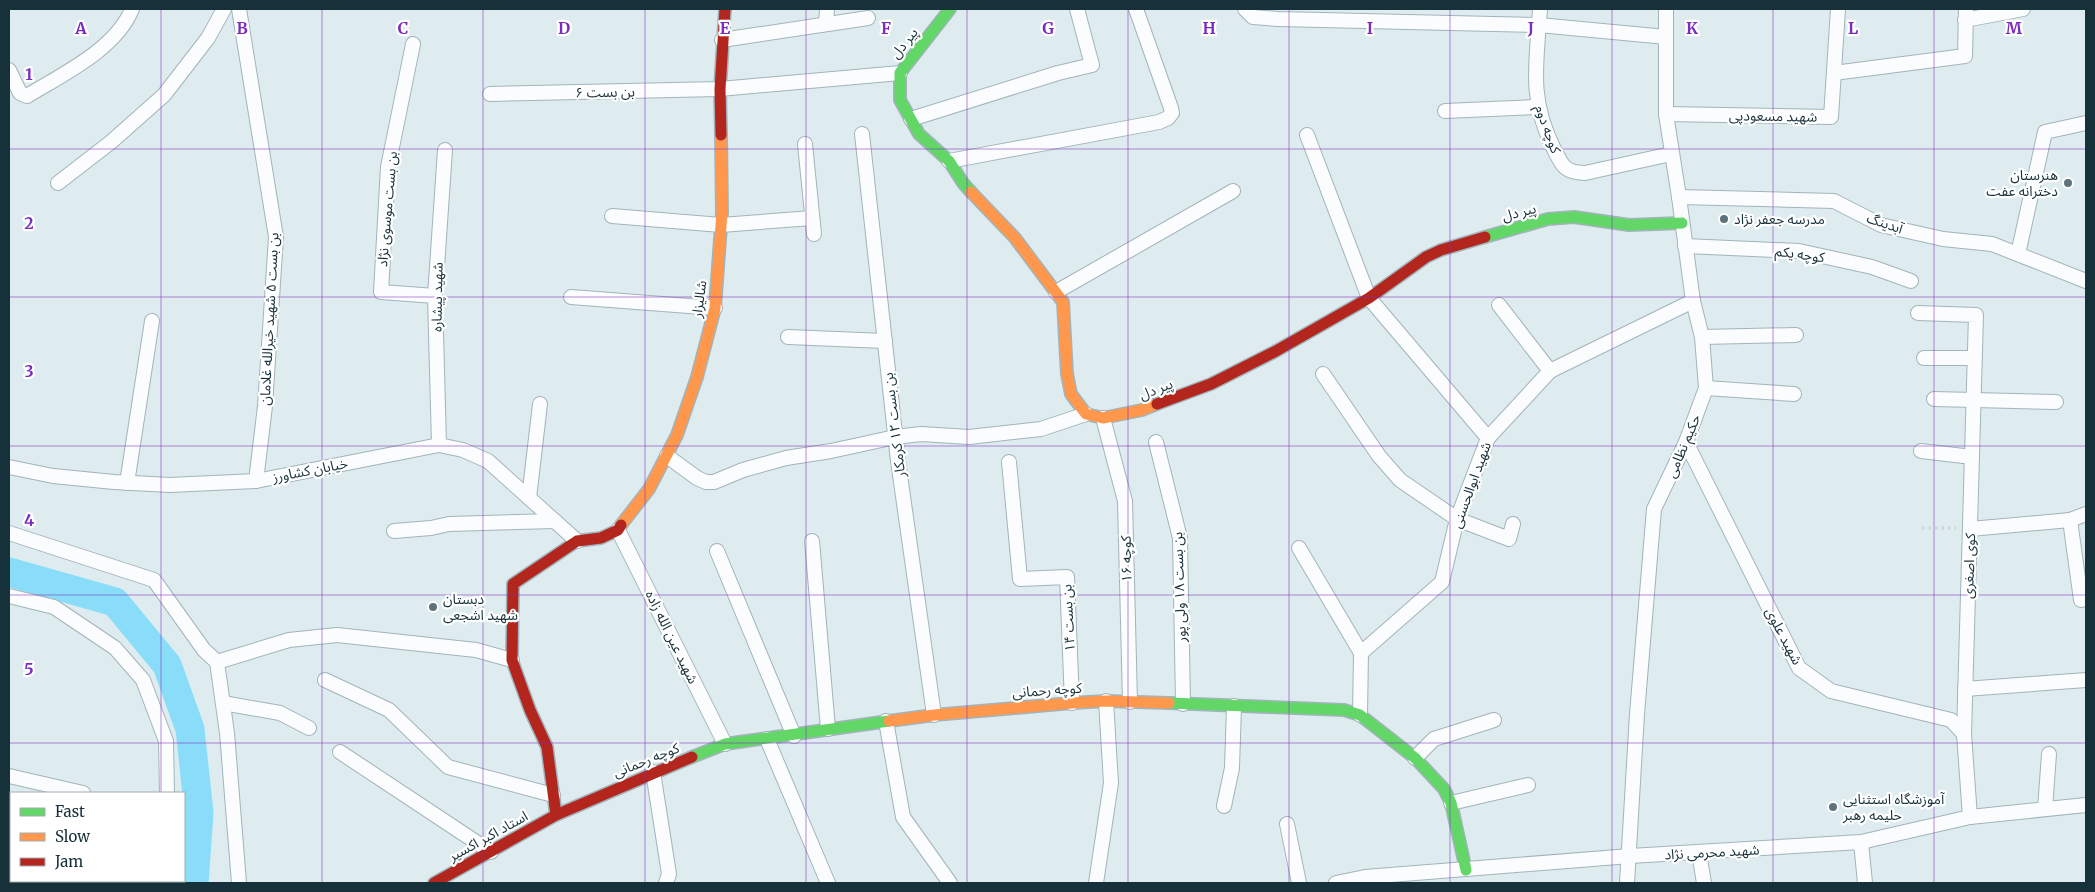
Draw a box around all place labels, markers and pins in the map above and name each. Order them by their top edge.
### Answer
place label: هنرستان دخترانه عفت [1986,166,2058,200]
marker: هنرستان دخترانه عفت [2062,177,2074,189]
place label: مدرسه جعفر نژاد [1734,210,1825,228]
marker: مدرسه جعفر نژاد [1718,213,1730,225]
place label: دبستان شهید اشجعی [443,590,518,624]
marker: دبستان شهید اشجعی [427,601,439,613]
place label: آموزشگاه استثنایی حلیمه رهبر [1842,790,1945,824]
marker: آموزشگاه استثنایی حلیمه رهبر [1827,801,1839,813]

